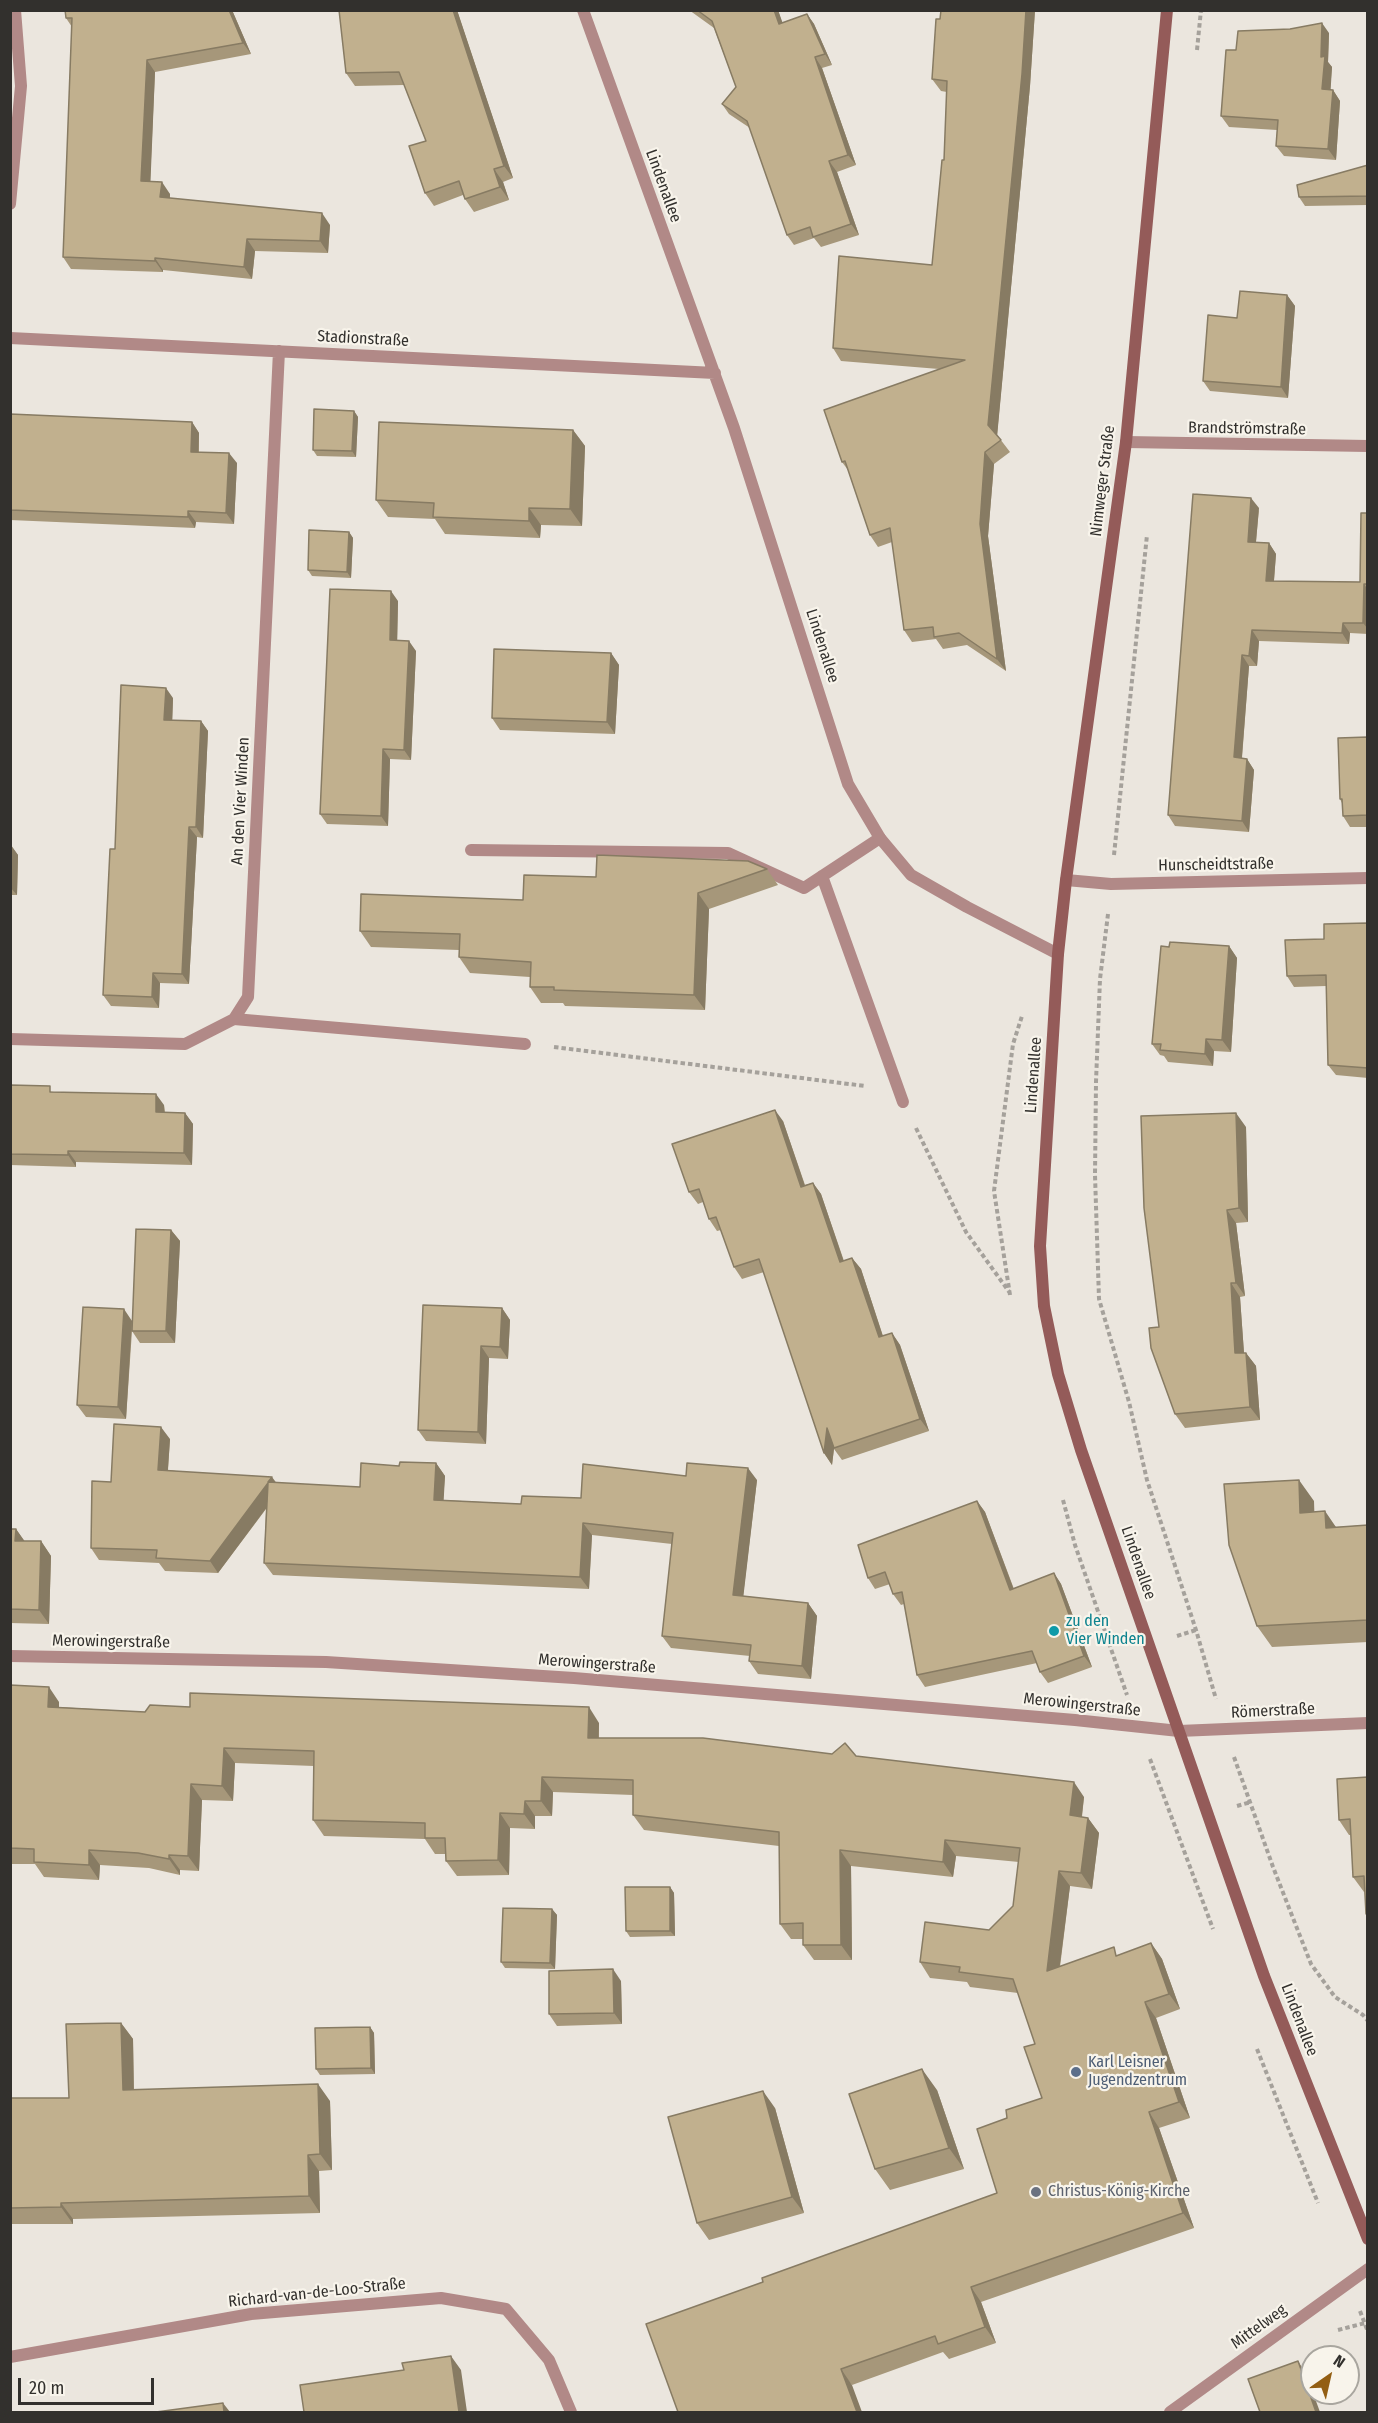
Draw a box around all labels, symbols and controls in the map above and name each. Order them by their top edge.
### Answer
street label: Lindenallee [641,147,685,225]
street label: Stadionstraße [317,327,409,351]
street label: Brandströmstraße [1188,418,1306,440]
street label: Nimweger Straße [1087,424,1119,538]
street label: Lindenallee [801,607,843,685]
street label: An den Vier Winden [228,737,254,865]
street label: Hunscheidtstraße [1158,854,1274,876]
street label: Lindenallee [1022,1036,1046,1114]
street label: Lindenallee [1116,1524,1160,1602]
place label: zu den Vier Winden [1066,1612,1145,1650]
marker: zu den Vier Winden [1047,1624,1061,1638]
street label: Merowingerstraße [52,1631,170,1653]
street label: Merowingerstraße [538,1650,656,1678]
street label: Merowingerstraße [1022,1689,1142,1721]
street label: Römerstraße [1231,1699,1315,1723]
street label: Lindenallee [1276,1981,1322,2059]
place label: Karl Leisner Jugendzentrum [1088,2053,1187,2091]
marker: Karl Leisner Jugendzentrum [1069,2065,1083,2079]
place label: Christus-König-Kirche [1048,2182,1190,2202]
marker: Christus-König-Kirche [1029,2185,1043,2199]
street label: Richard-van-de-Loo-Straße [227,2274,407,2312]
street label: Mittelweg [1228,2301,1290,2353]
north arrow [1300,2345,1360,2405]
text: N [1330,2351,1349,2372]
scale bar [21,2366,158,2404]
text: 20 m [29,2377,64,2399]

